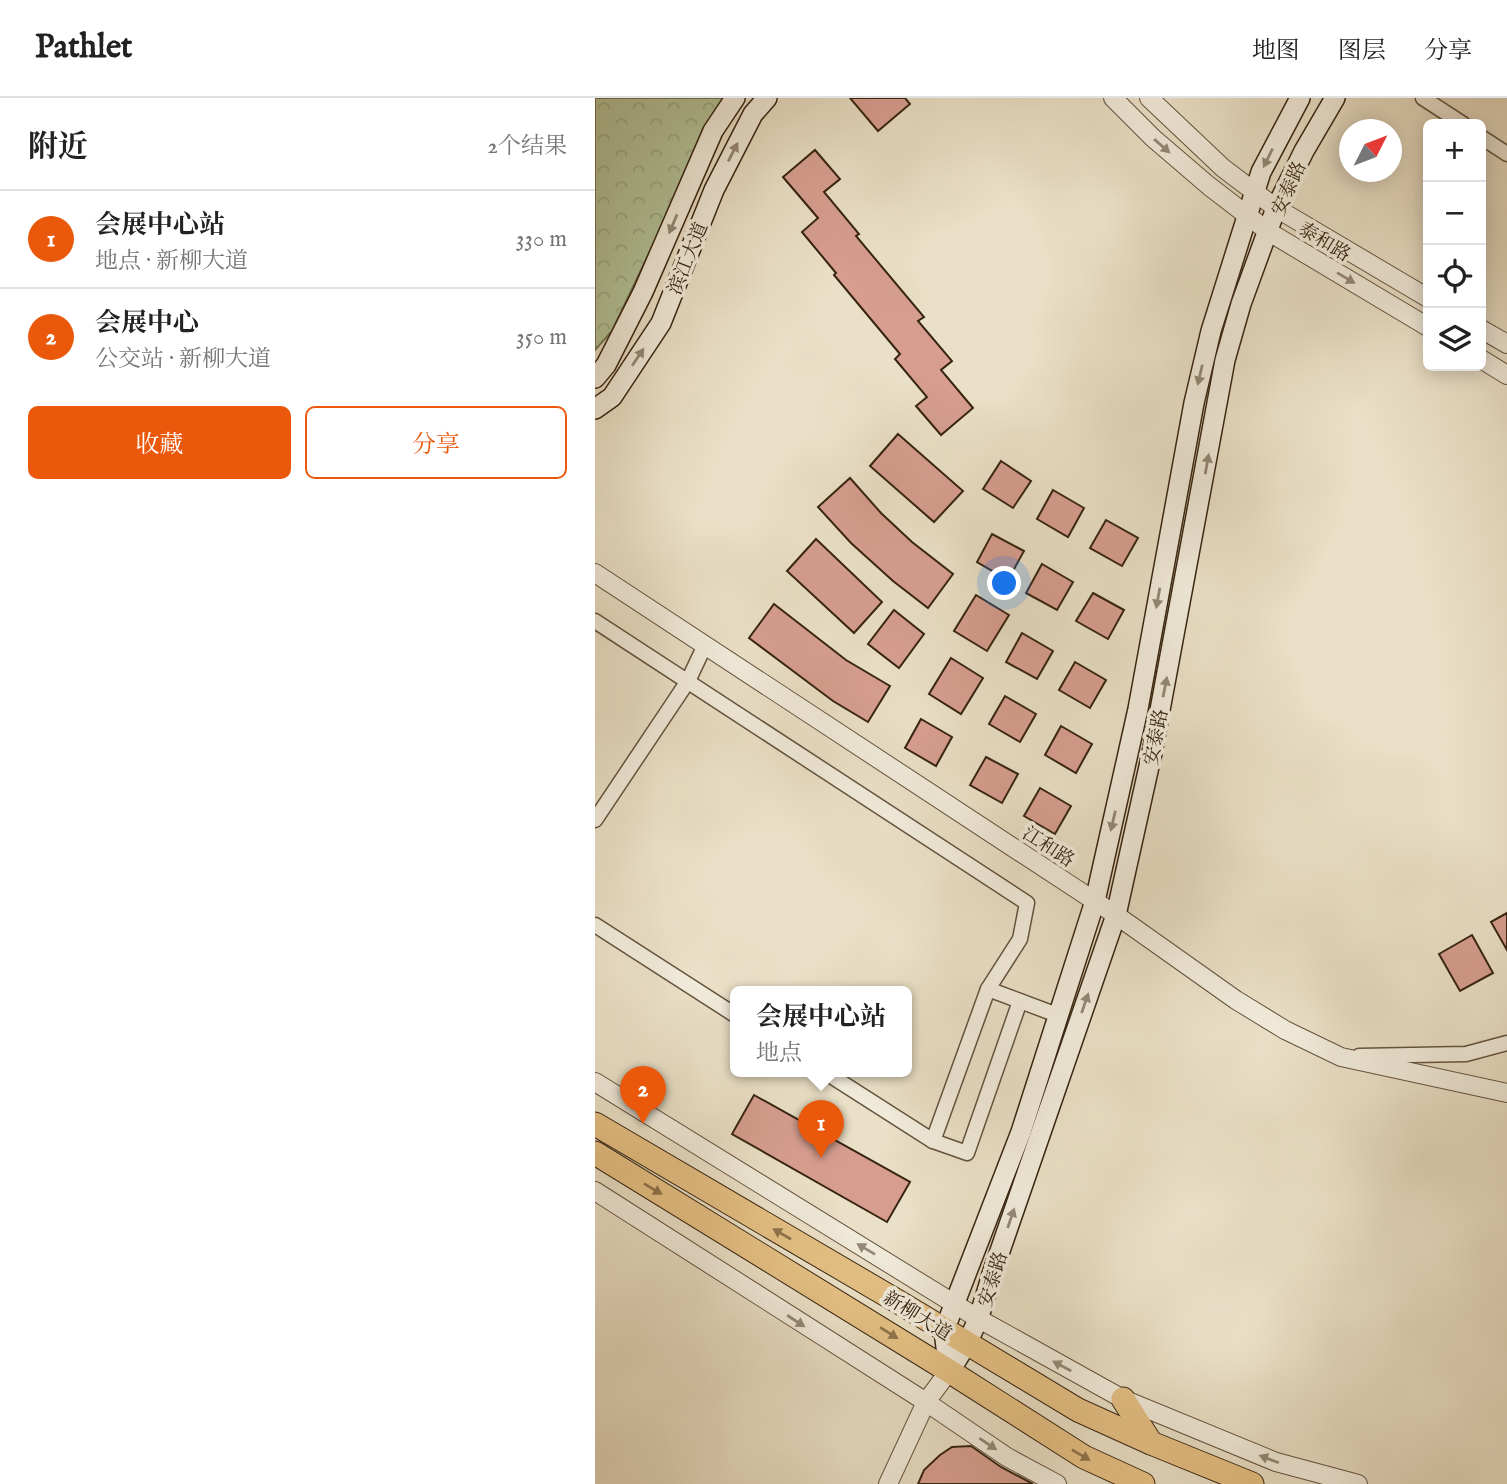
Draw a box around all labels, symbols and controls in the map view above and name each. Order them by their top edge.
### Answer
text: Pathlet [35,27,132,69]
text: 地图 [1252,36,1300,67]
text: 图层 [1338,36,1386,67]
text: 分享 [1424,36,1472,67]
north arrow [1339,119,1402,182]
map controls [1423,119,1486,371]
button: + [1423,119,1486,182]
text: 附近 [28,129,88,167]
text: 2个结果 [487,132,567,161]
one-way arrow [1153,138,1171,154]
one-way arrow [728,142,739,162]
one-way arrow [1262,148,1273,168]
street label: 安泰路 [1267,158,1312,220]
button: − [1423,182,1486,245]
text: 会展中心站 [95,209,225,242]
one-way arrow [667,214,678,235]
street label: 泰和路 [1293,218,1355,268]
street label: 滨江大道 [663,219,714,298]
text: 1 [47,225,55,254]
text: 330 m [516,225,567,254]
button: locate [1423,245,1486,308]
text: 地点 · 新柳大道 [95,247,248,276]
one-way arrow [1337,272,1356,284]
text: 会展中心 [95,307,199,340]
button: layers [1423,308,1486,371]
text: 2 [46,323,56,352]
text: 350 m [516,323,567,352]
text: 公交站 · 新柳大道 [95,345,271,374]
one-way arrow [631,348,644,367]
one-way arrow [1195,364,1206,386]
button: 收藏 [28,406,291,479]
button: 分享 [305,406,567,479]
one-way arrow [1201,453,1212,475]
your location [987,566,1021,600]
one-way arrow [1152,588,1163,610]
one-way arrow [1159,676,1170,698]
street label: 安泰路 [1140,707,1174,768]
one-way arrow [1107,810,1118,832]
street label: 江和路 [1017,822,1078,873]
popup [730,986,912,1077]
one-way arrow [1080,992,1091,1013]
text: 会展中心站 [756,1001,886,1034]
text: 地点 [756,1039,802,1068]
pin: 2 [620,1066,666,1124]
pin: 1 [798,1100,844,1158]
one-way arrow [644,1183,663,1195]
one-way arrow [1006,1207,1017,1228]
one-way arrow [772,1228,792,1240]
one-way arrow [857,1243,876,1256]
street label: 安泰路 [974,1249,1014,1310]
street label: 新柳大道 [878,1286,956,1347]
one-way arrow [787,1314,806,1327]
one-way arrow [879,1327,899,1340]
one-way arrow [1051,1360,1071,1372]
one-way arrow [979,1437,997,1451]
one-way arrow [1072,1449,1091,1461]
one-way arrow [1258,1453,1279,1464]

